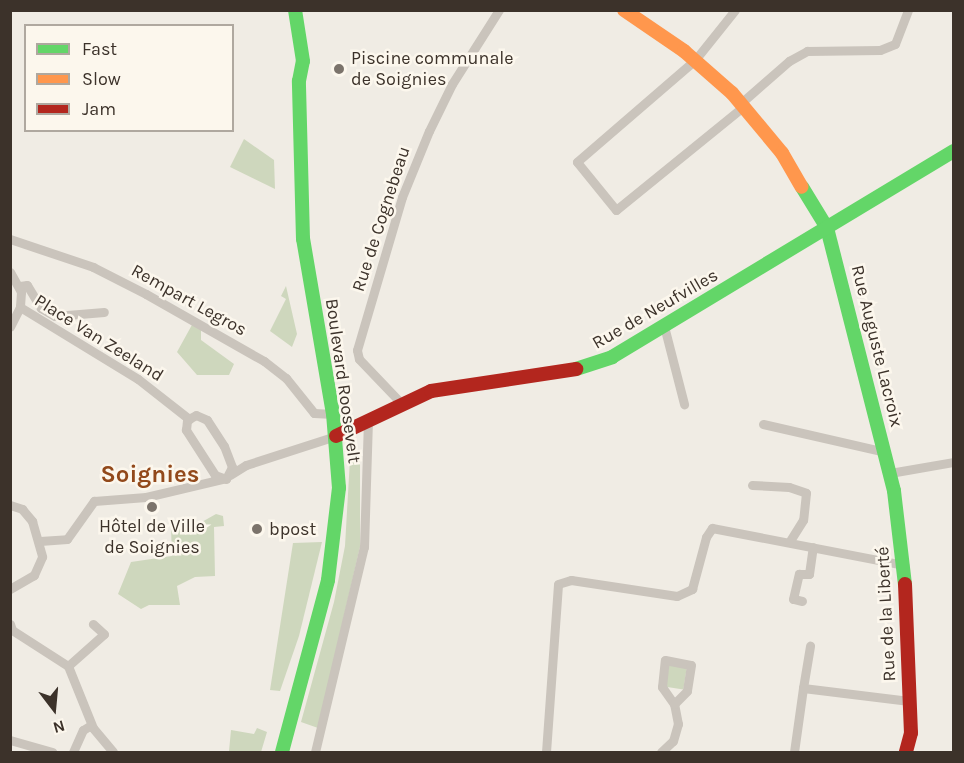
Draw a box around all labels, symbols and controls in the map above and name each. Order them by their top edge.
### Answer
legend [24,24,234,132]
text: Fast [82,38,117,60]
place label: Piscine communale de Soignies [351,48,514,90]
marker: Piscine communale de Soignies [332,62,346,76]
text: Slow [82,68,121,90]
text: Jam [82,98,116,120]
street label: Rue de Cognebeau [347,144,415,294]
street label: Rempart Legros [127,259,251,341]
street label: Rue Auguste Lacroix [846,263,908,429]
street label: Rue de Neufvilles [588,264,722,354]
street label: Place Van Zeeland [31,290,167,386]
street label: Boulevard Roosevelt [321,297,365,465]
district label: Soignies [101,461,199,489]
marker: Hôtel de Ville de Soignies [145,500,159,514]
place label: Hôtel de Ville de Soignies [99,516,205,558]
place label: bpost [269,518,316,540]
marker: bpost [250,522,264,536]
street label: Rue de la Liberté [872,546,900,682]
north arrow [24,679,84,739]
text: N [51,716,67,737]

